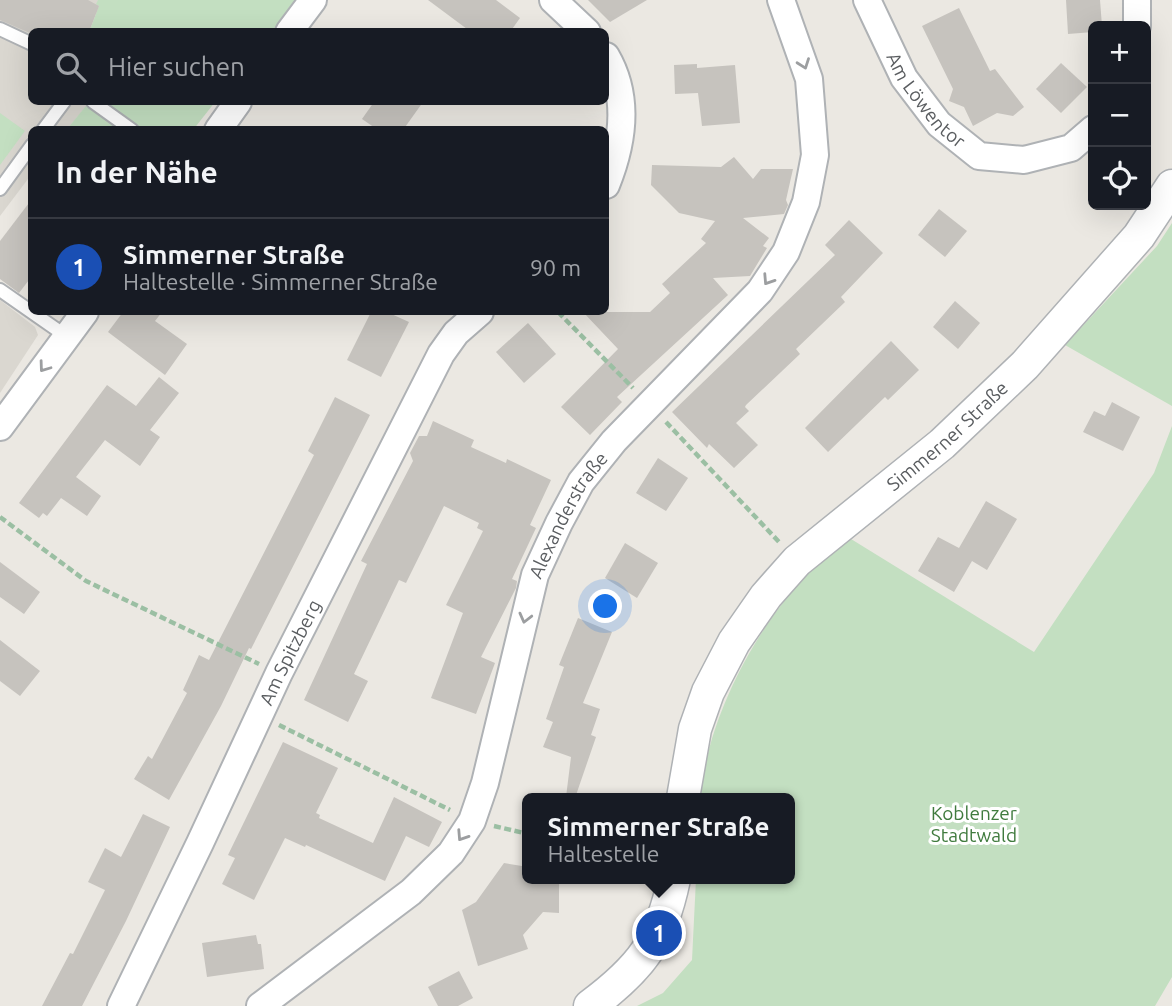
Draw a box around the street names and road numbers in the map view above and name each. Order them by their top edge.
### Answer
street label: Am Löwentor [882,49,970,152]
street label: Simmerner Straße [882,376,1012,495]
street label: Alexanderstraße [524,447,612,582]
street label: Am Spitzberg [255,596,325,708]

